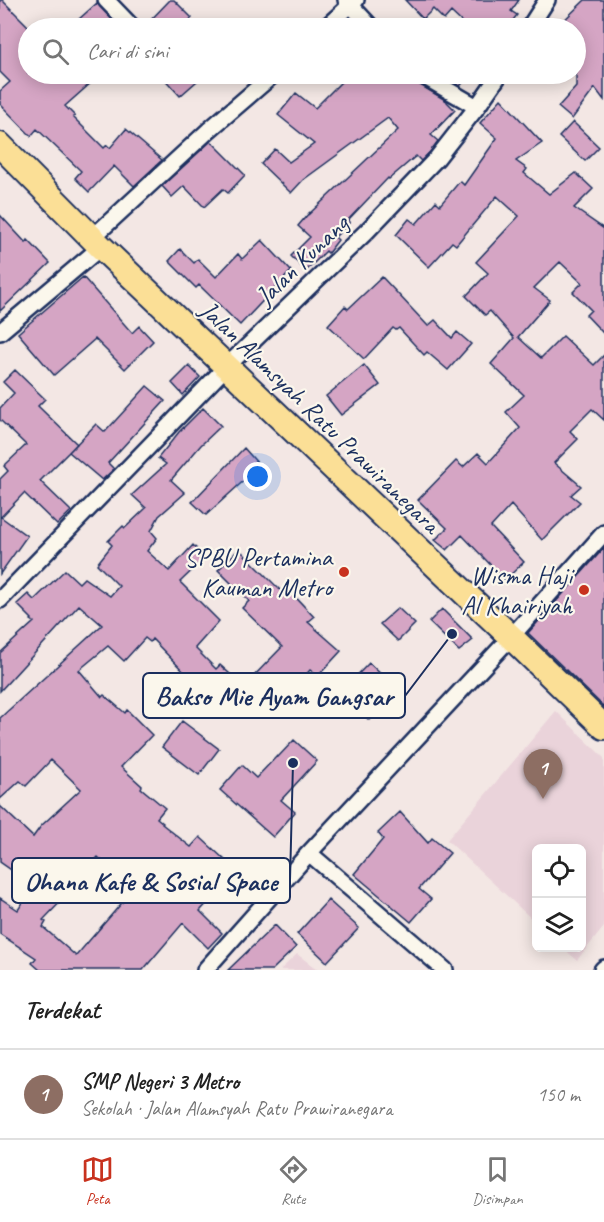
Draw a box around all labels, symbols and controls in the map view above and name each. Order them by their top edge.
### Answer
search box [18,18,586,84]
icon: search [39,35,72,68]
text: Cari di sini [87,37,168,65]
street label: Jalan Kunang [247,206,357,314]
street label: Jalan Alamsyah Ratu Prawiranegara [192,292,449,542]
your location [243,462,272,491]
place label: SPBU Pertamina Kauman Metro [184,541,335,604]
place label: Wisma Haji Al Khairiyah [461,559,575,622]
marker: SPBU Pertamina Kauman Metro [337,565,351,579]
marker: Wisma Haji Al Khairiyah [577,583,591,597]
callout: Bakso Mie Ayam Gangsar [143,673,405,718]
text: Bakso Mie Ayam Gangsar [155,679,396,713]
pin: 1 [524,750,562,799]
map controls [532,844,586,952]
button: locate [532,844,586,898]
callout: Ohana Kafe & Sosial Space [12,858,290,903]
text: Ohana Kafe & Sosial Space [25,864,279,898]
button: layers [532,898,586,952]
text: Terdekat [24,993,100,1026]
text: SMP Negeri 3 Metro [81,1068,239,1096]
text: 1 [39,1082,48,1107]
text: 150 m [537,1082,580,1107]
text: Sekolah · Jalan Alamsyah Ratu Prawiranegara [81,1096,392,1121]
tab: Peta [81,1153,114,1209]
tab: Rute [277,1153,310,1209]
tab: Disimpan [472,1153,523,1209]

